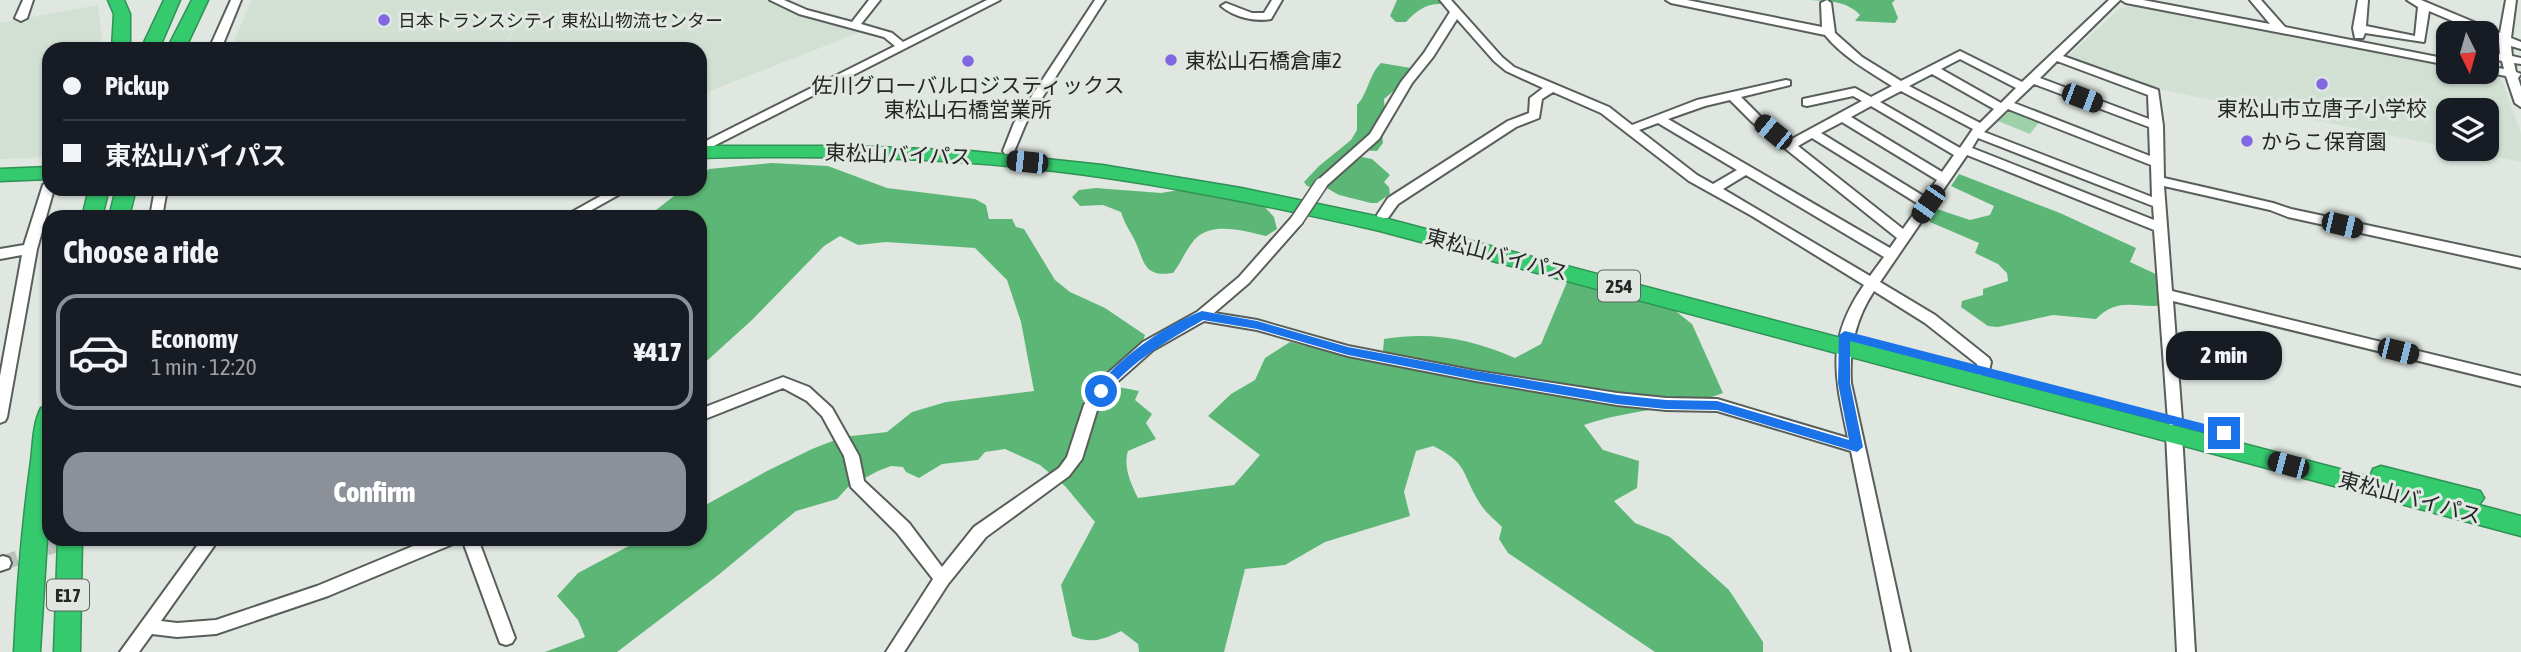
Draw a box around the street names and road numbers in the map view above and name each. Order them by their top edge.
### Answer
street label: 東松山バイパス [824,139,972,169]
street label: 東松山バイパス [1423,223,1571,285]
road number: 254 [1598,270,1640,302]
street label: 東松山バイパス [2336,466,2484,528]
road number: E17 [47,580,89,610]

